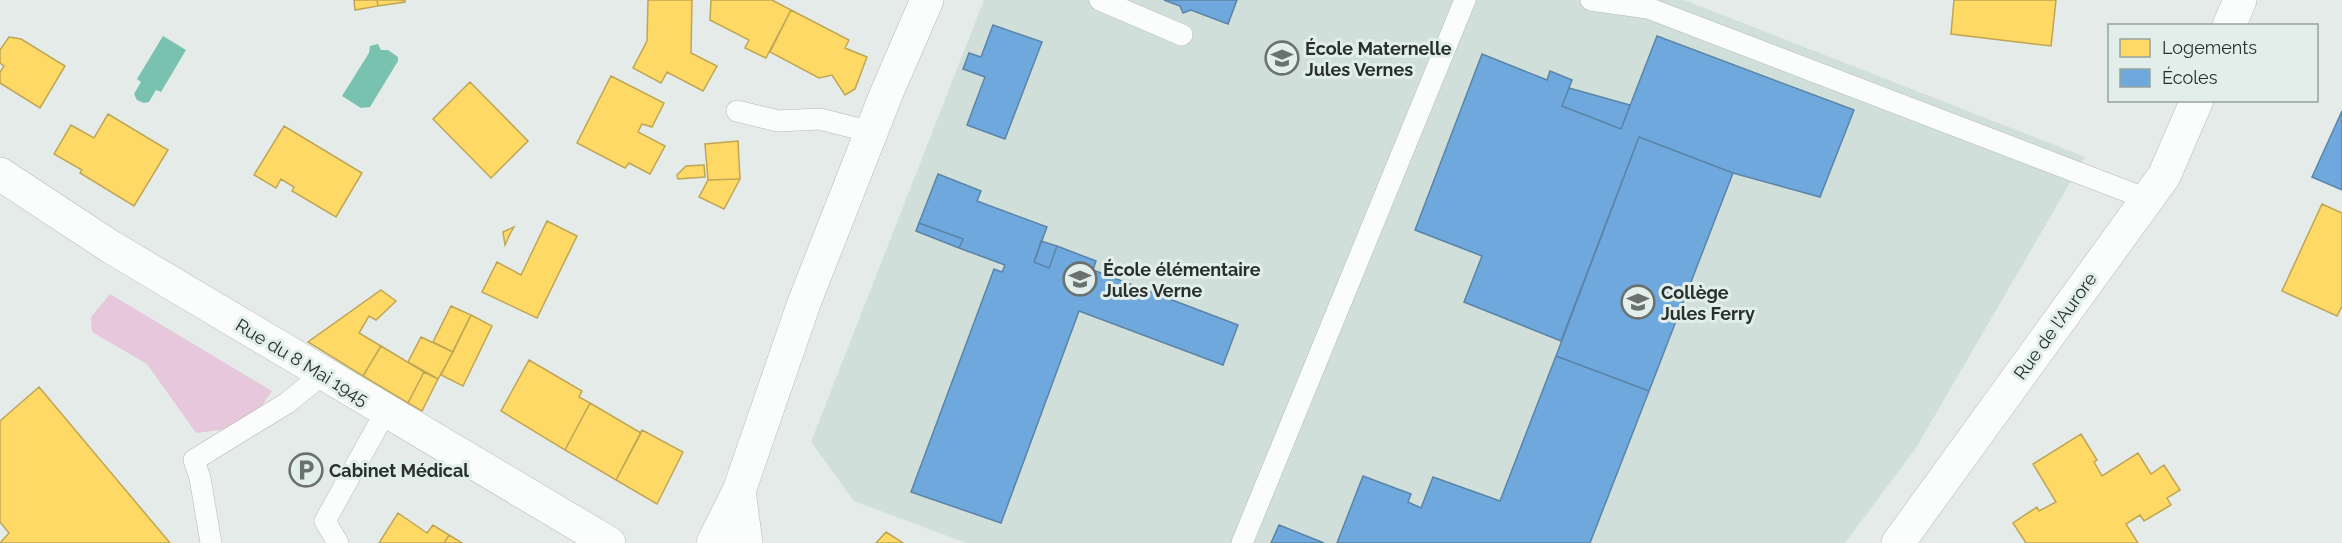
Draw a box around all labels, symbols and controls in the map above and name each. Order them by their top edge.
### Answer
legend [2108,24,2318,102]
text: Logements [2162,37,2257,58]
place label: École Maternelle Jules Vernes [1305,38,1452,80]
school or university icon: École Maternelle Jules Vernes [1264,40,1300,76]
text: Écoles [2162,66,2218,88]
place label: École élémentaire Jules Verne [1103,259,1261,301]
school or university icon: École élémentaire Jules Verne [1062,261,1098,297]
street label: Rue de l'Aurore [2009,268,2101,383]
place label: Collège Jules Ferry [1661,282,1755,324]
school or university icon: Collège Jules Ferry [1620,284,1656,320]
street label: Rue du 8 Mai 1945 [232,314,372,410]
parking icon: Cabinet Médical [288,452,324,488]
place label: Cabinet Médical [329,460,469,481]

